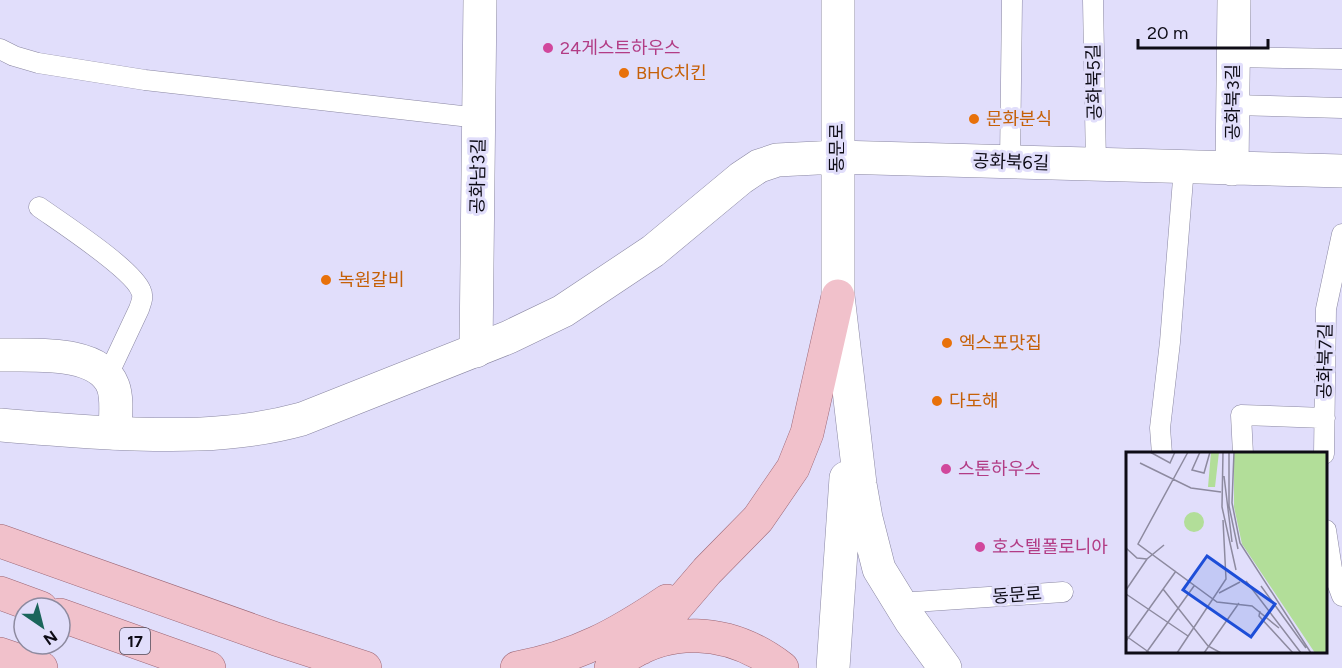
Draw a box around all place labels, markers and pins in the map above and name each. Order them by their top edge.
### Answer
place label: 24게스트하우스 [560,37,681,59]
marker: 24게스트하우스 [541,41,555,55]
place label: BHC치킨 [636,62,707,84]
marker: BHC치킨 [617,66,631,80]
place label: 문화분식 [986,108,1052,130]
marker: 문화분식 [967,112,981,126]
place label: 녹원갈비 [338,269,404,291]
marker: 녹원갈비 [319,273,333,287]
place label: 엑스포맛집 [959,332,1042,354]
marker: 엑스포맛집 [940,336,954,350]
place label: 다도해 [949,390,999,412]
marker: 다도해 [930,394,944,408]
place label: 스톤하우스 [958,458,1041,480]
marker: 스톤하우스 [939,462,953,476]
place label: 호스텔폴로니아 [992,536,1108,558]
marker: 호스텔폴로니아 [973,540,987,554]

